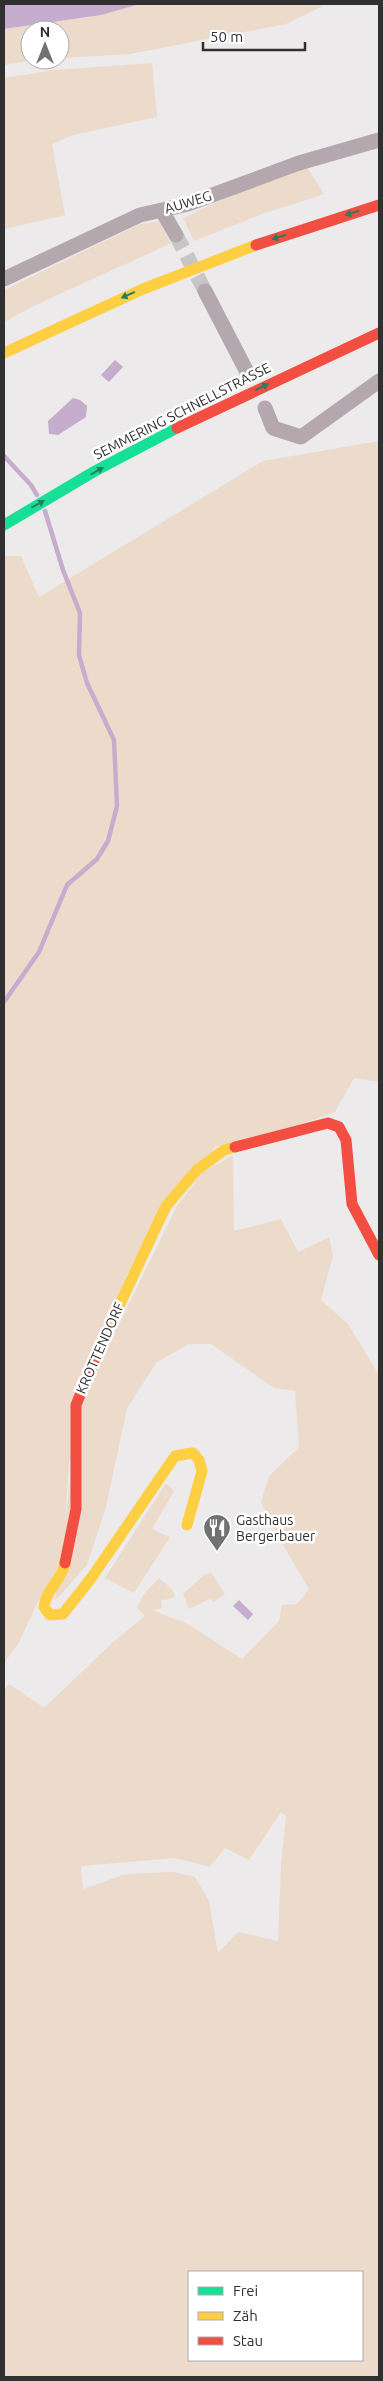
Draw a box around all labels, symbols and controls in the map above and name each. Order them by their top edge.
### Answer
north arrow [20,20,70,70]
scale bar [203,20,306,52]
text: N [40,24,50,40]
text: 50 m [210,28,243,45]
street label: AUWEG [162,187,214,217]
one-way arrow [345,210,360,218]
one-way arrow [272,234,287,241]
one-way arrow [121,292,135,300]
street label: SEMMERING SCHNELLSTRASSE [91,359,273,463]
one-way arrow [255,382,269,390]
one-way arrow [90,466,104,475]
one-way arrow [31,500,45,509]
street label: KROTTENDORF [73,1300,127,1396]
place label: Gasthaus Bergerbauer [236,1512,316,1544]
restaurant icon: Gasthaus Bergerbauer [202,1513,232,1552]
legend [188,2271,363,2361]
text: Frei [233,2282,258,2299]
text: Zäh [233,2307,258,2324]
text: Stau [233,2332,263,2349]

